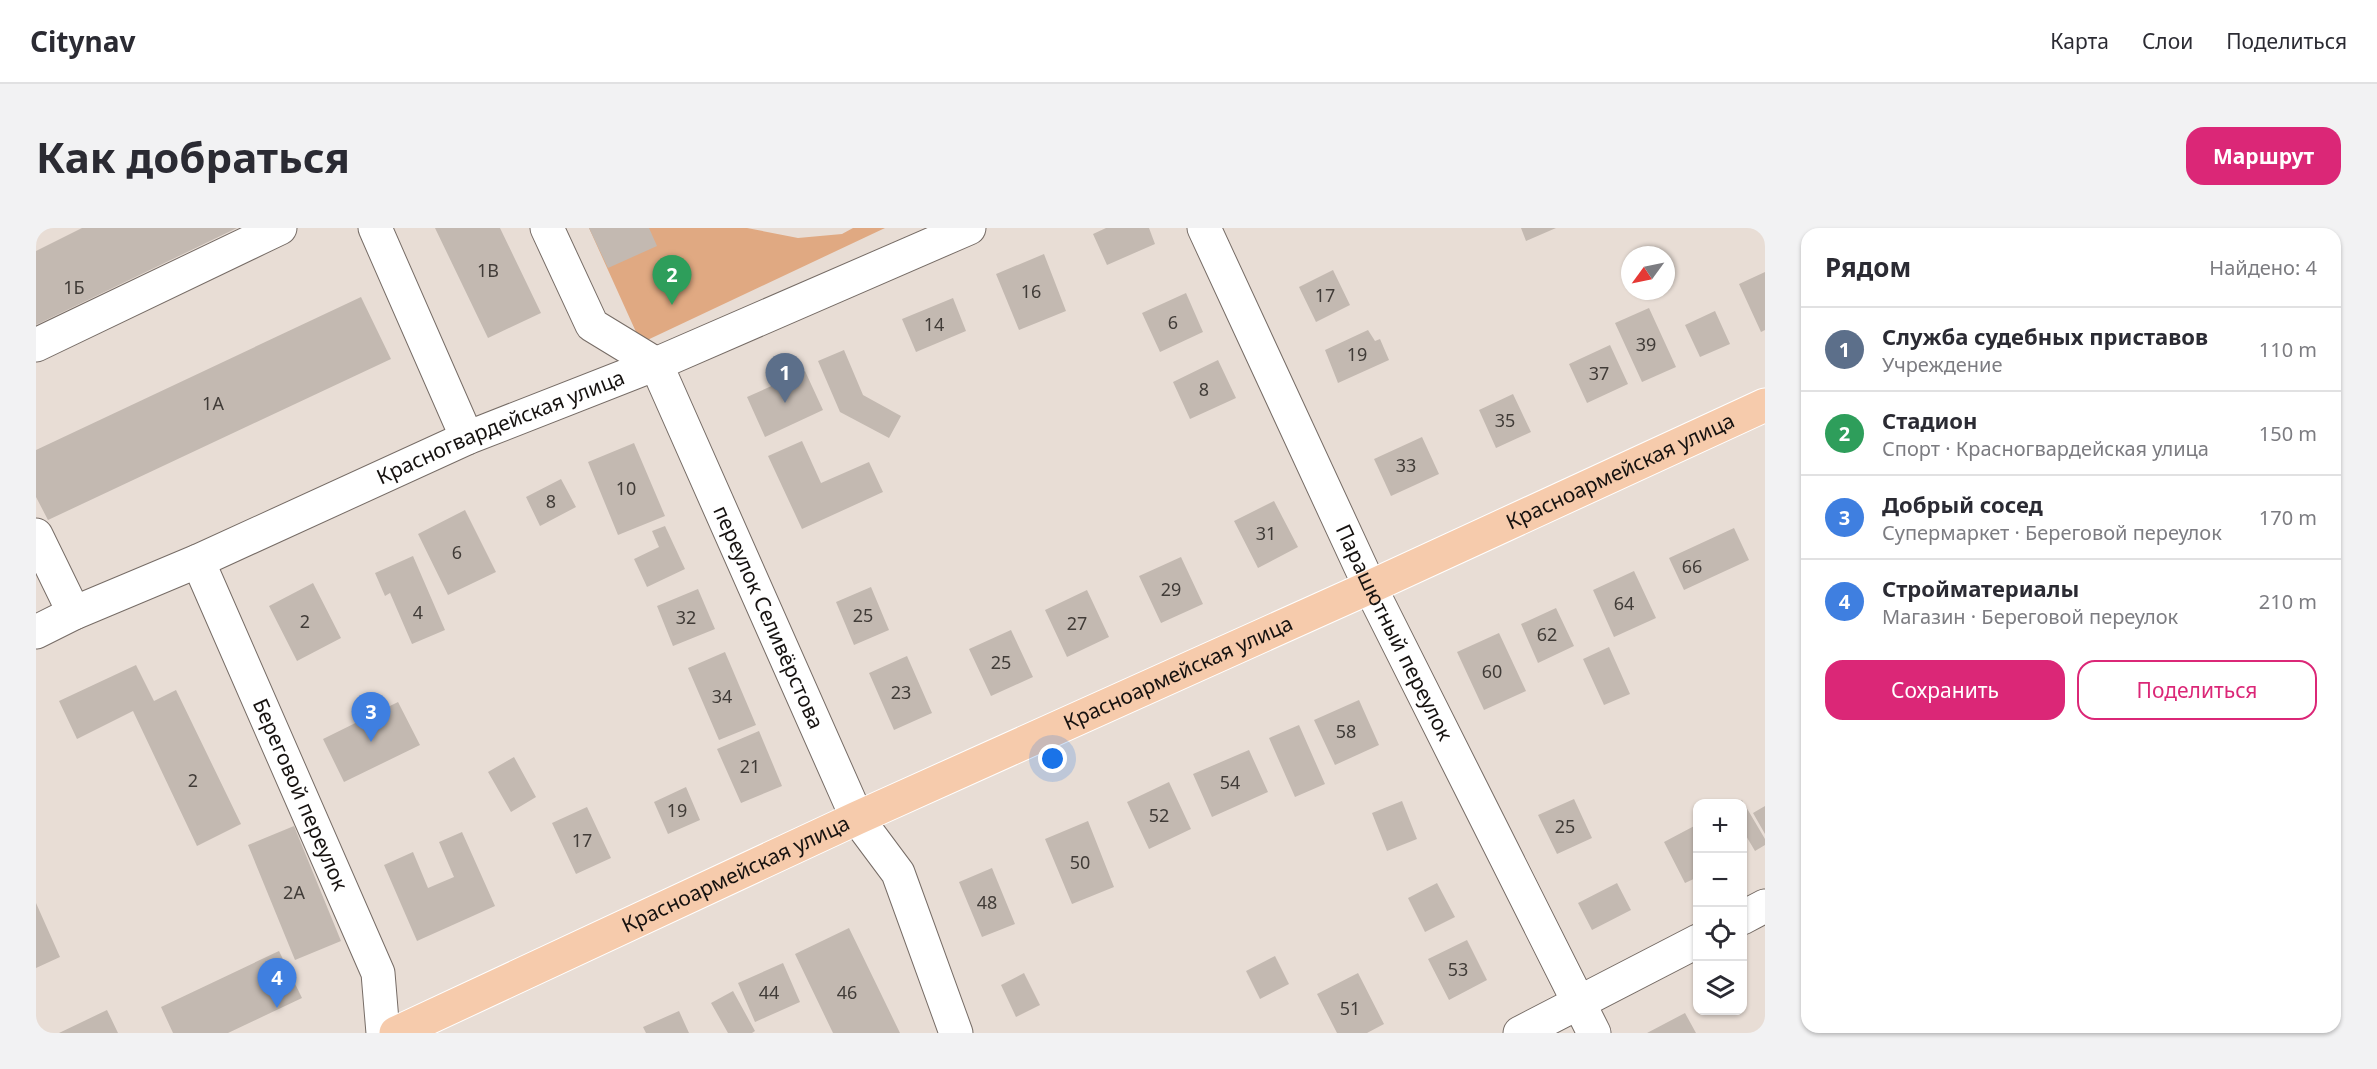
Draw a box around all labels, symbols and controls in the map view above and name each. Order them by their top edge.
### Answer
text: Citynav [30,22,135,60]
text: Карта [2050,27,2109,55]
text: Слои [2142,27,2193,55]
text: Поделиться [2226,27,2347,55]
button: Маршрут [2186,127,2341,185]
text: Как добраться [36,128,350,185]
north arrow [1621,246,1675,300]
text: Рядом [1825,249,1911,285]
text: Найдено: 4 [2209,254,2317,281]
pin: 2 [652,256,692,305]
house number: 1В [477,258,499,282]
house number: 1Б [63,275,85,299]
house number: 16 [1021,279,1041,303]
house number: 17 [1315,283,1335,307]
house number: 6 [1168,310,1178,334]
house number: 14 [924,312,944,336]
text: Служба судебных приставов [1882,321,2208,351]
house number: 39 [1636,332,1656,356]
text: 1 [1839,336,1850,363]
text: 110 m [2259,336,2317,363]
house number: 19 [1347,342,1367,366]
text: Учреждение [1882,351,2003,378]
pin: 1 [766,354,804,403]
house number: 37 [1589,361,1609,385]
street label: Красногвардейская улица [372,363,628,490]
house number: 8 [1199,377,1209,401]
house number: 1А [202,391,224,415]
text: Стадион [1882,405,1977,435]
street label: Красноармейская улица [1501,406,1739,535]
house number: 35 [1495,408,1515,432]
text: 2 [1839,420,1850,447]
text: 150 m [2259,420,2317,447]
text: Спорт · Красногвардейская улица [1882,435,2209,462]
house number: 33 [1396,453,1416,477]
house number: 10 [616,476,636,500]
house number: 8 [546,489,556,513]
text: Добрый сосед [1882,489,2043,519]
street label: переулок Селивёрстова [707,501,831,733]
text: 3 [1839,504,1850,531]
text: 170 m [2259,504,2317,531]
text: Супермаркет · Береговой переулок [1882,519,2222,546]
street label: Парашютный переулок [1330,520,1460,745]
house number: 31 [1256,521,1276,545]
house number: 6 [452,540,462,564]
house number: 66 [1682,554,1702,578]
text: Стройматериалы [1882,573,2079,603]
house number: 29 [1161,577,1181,601]
text: 4 [1839,588,1850,615]
text: 210 m [2259,588,2317,615]
house number: 64 [1614,591,1634,615]
house number: 4 [413,600,423,624]
house number: 25 [853,603,873,627]
text: Магазин · Береговой переулок [1882,603,2178,630]
house number: 32 [676,605,696,629]
house number: 2 [300,609,310,633]
street label: Красноармейская улица [1059,609,1297,736]
house number: 27 [1067,611,1087,635]
house number: 62 [1537,622,1557,646]
house number: 25 [991,650,1011,674]
house number: 60 [1482,659,1502,683]
button: Сохранить [1825,660,2065,720]
button: Поделиться [2077,660,2317,720]
house number: 23 [891,680,911,704]
house number: 34 [712,684,732,708]
pin: 3 [352,692,390,742]
street label: Береговой переулок [247,694,355,895]
house number: 58 [1336,719,1356,743]
your location [1038,744,1067,773]
house number: 21 [740,754,760,778]
house number: 2 [188,768,198,792]
house number: 54 [1220,770,1240,794]
house number: 19 [667,798,687,822]
map controls [1693,799,1747,1015]
button: + [1693,799,1747,853]
house number: 52 [1149,803,1169,827]
street label: Красноармейская улица [617,808,854,939]
house number: 25 [1555,814,1575,838]
house number: 17 [572,828,592,852]
house number: 50 [1070,850,1090,874]
button: − [1693,853,1747,907]
house number: 2А [283,880,305,904]
house number: 48 [977,890,997,914]
button: locate [1693,907,1747,961]
house number: 53 [1448,957,1468,981]
pin: 4 [258,958,296,1008]
button: layers [1693,961,1747,1015]
house number: 44 [759,980,779,1004]
house number: 46 [837,980,857,1004]
house number: 51 [1340,996,1360,1020]

